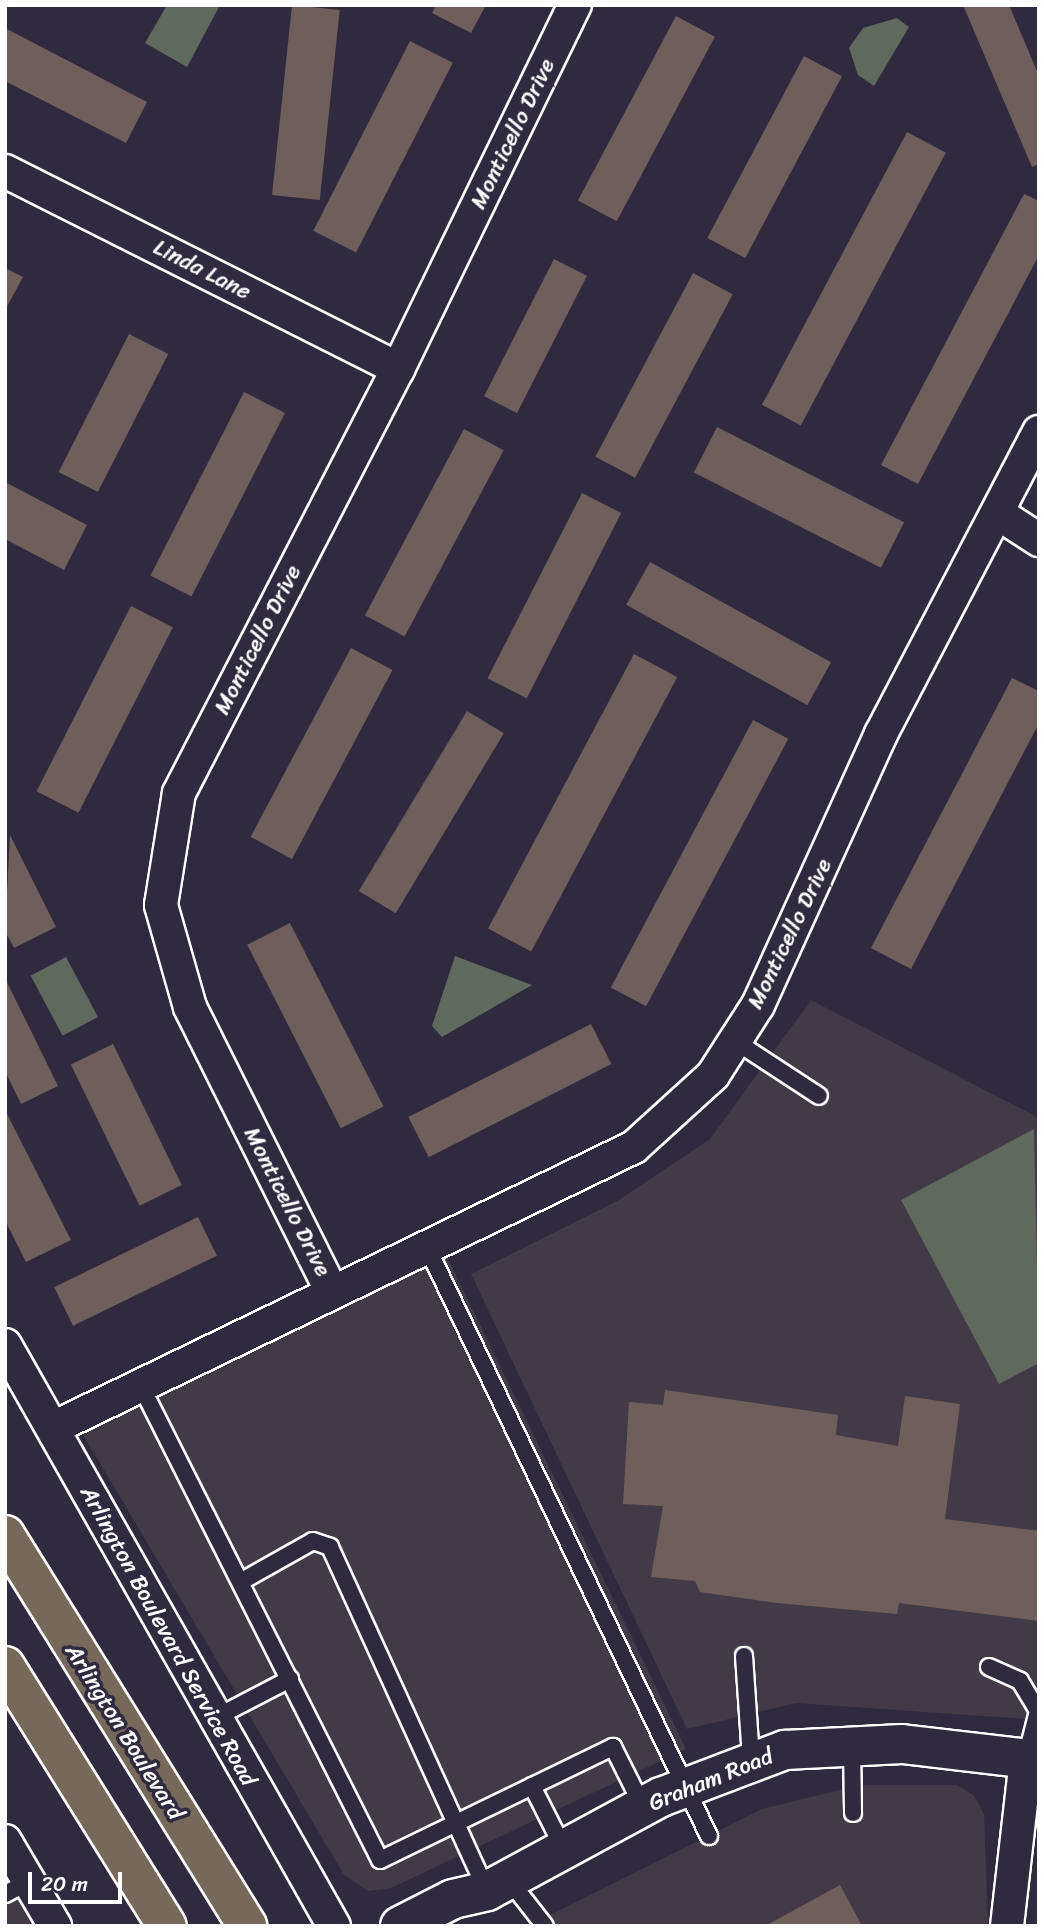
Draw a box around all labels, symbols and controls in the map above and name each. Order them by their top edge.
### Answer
street label: Monticello Drive [465,54,561,214]
street label: Linda Lane [149,234,255,306]
street label: Monticello Drive [208,560,308,720]
street label: Monticello Drive [742,854,838,1014]
street label: Monticello Drive [237,1122,337,1282]
street label: Arlington Boulevard Service Road [74,1481,262,1791]
street label: Arlington Boulevard [59,1639,189,1825]
street label: Graham Road [645,1743,777,1817]
scale bar [32,1857,126,1901]
text: 20 m [41,1865,88,1903]

